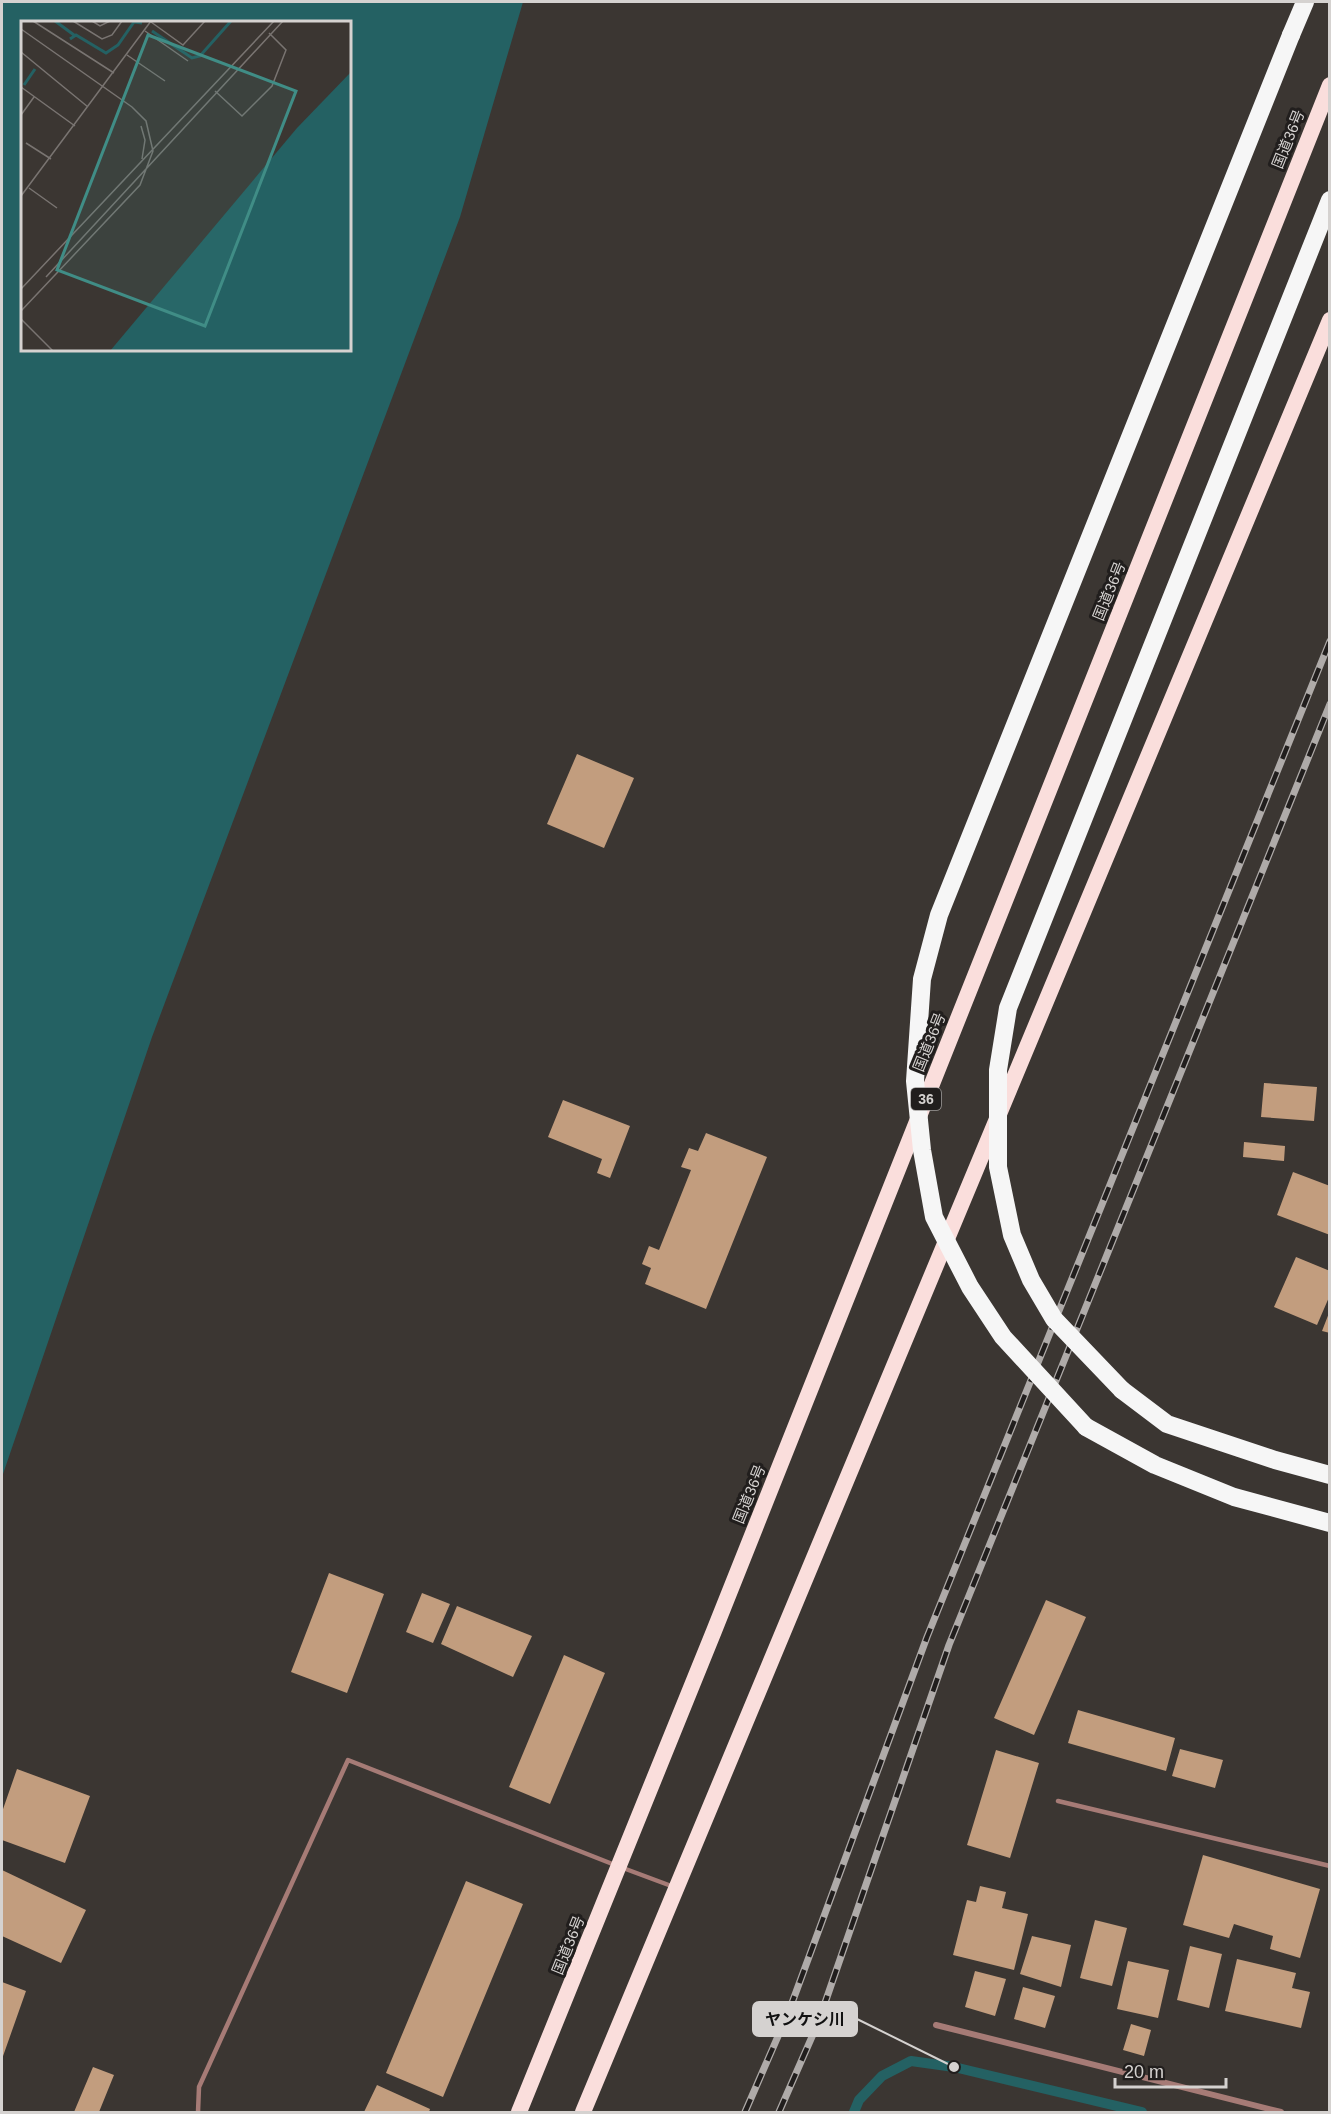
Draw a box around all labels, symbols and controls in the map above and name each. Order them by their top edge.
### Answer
inset map [21,21,351,351]
street label: 国道36号 [1269,107,1307,171]
street label: 国道36号 [1090,559,1128,623]
street label: 国道36号 [910,1010,948,1074]
road number: 36 [911,1088,941,1110]
street label: 国道36号 [730,1462,768,1526]
street label: 国道36号 [549,1913,587,1977]
callout: ヤンケシ川 [753,2002,857,2036]
text: ヤンケシ川 [765,2011,845,2028]
scale bar [1115,2051,1226,2089]
text: 20 m [1124,2062,1164,2082]

